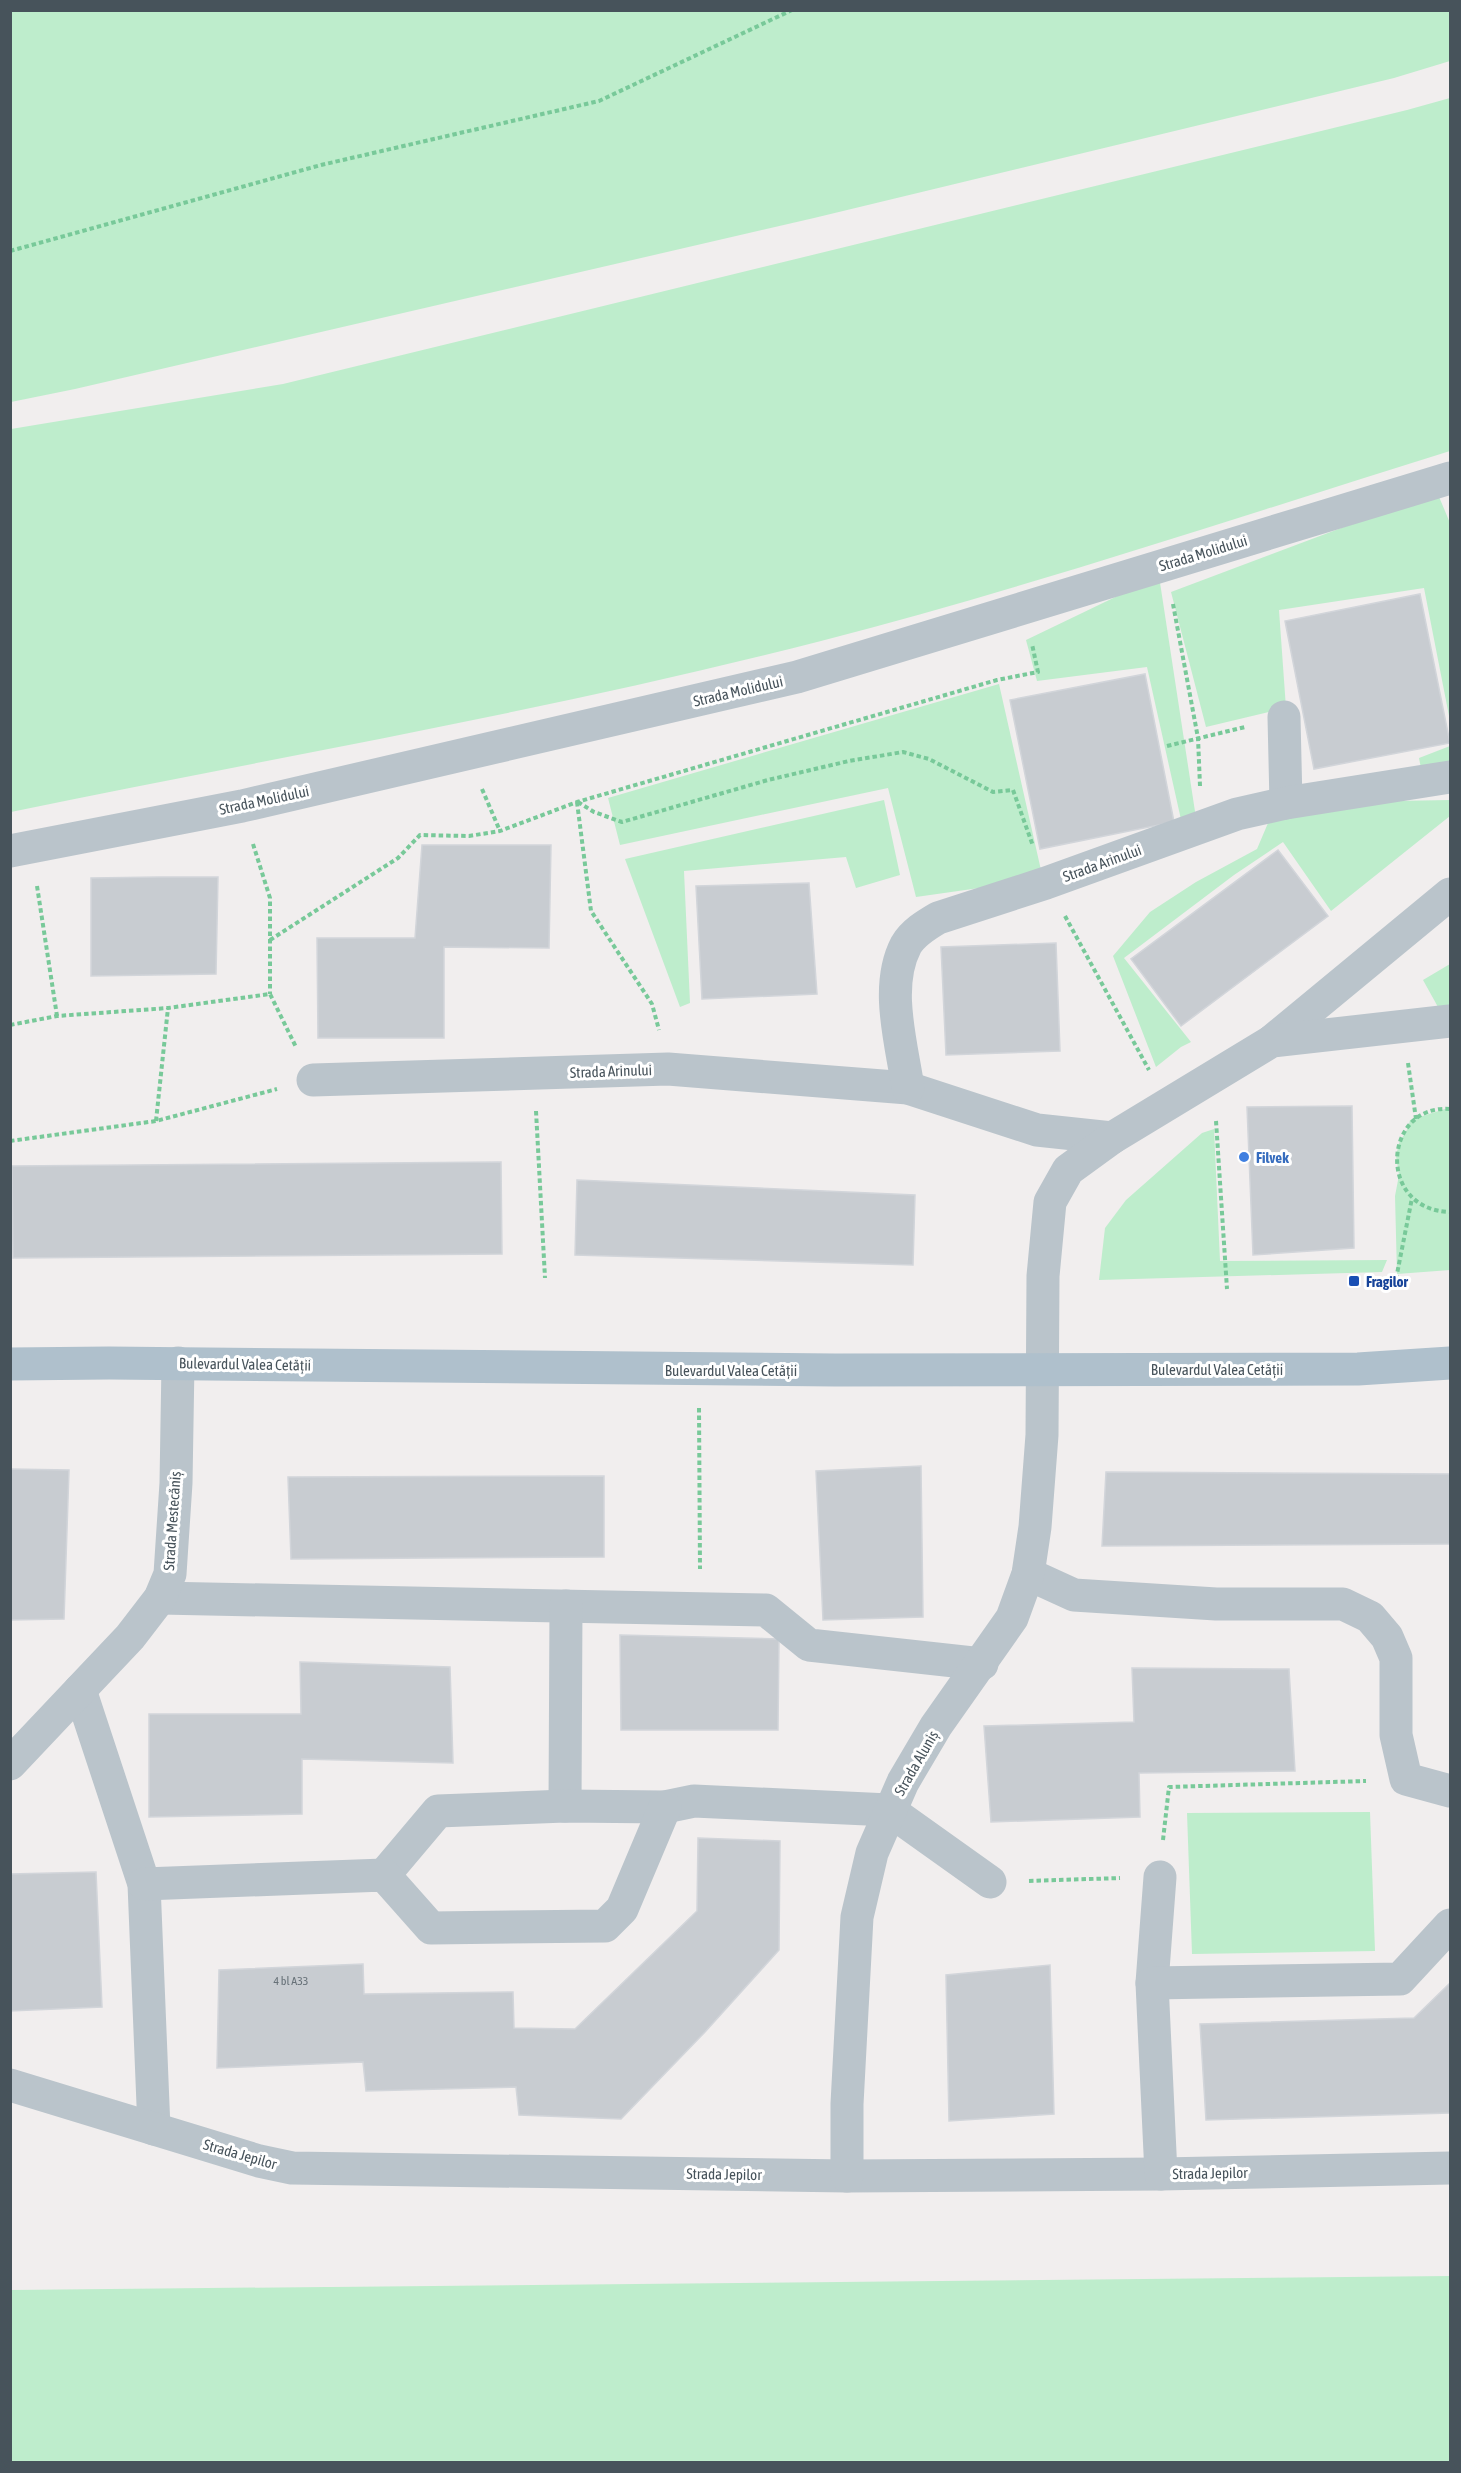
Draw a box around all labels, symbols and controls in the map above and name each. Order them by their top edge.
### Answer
street label: Strada Molidului [1157,532,1249,574]
street label: Strada Molidului [692,672,784,710]
street label: Strada Molidului [218,782,310,818]
street label: Strada Arinului [1060,841,1144,885]
street label: Strada Arinului [570,1061,652,1081]
place label: Filvek [1256,1149,1289,1166]
marker: Filvek [1237,1150,1251,1164]
place label: Fragilor [1366,1273,1409,1290]
marker: Fragilor [1347,1274,1361,1288]
street label: Bulevardul Valea Cetății [179,1354,311,1374]
street label: Bulevardul Valea Cetății [1151,1361,1283,1378]
street label: Bulevardul Valea Cetății [665,1362,797,1379]
street label: Strada Mestecăniș [160,1471,184,1571]
street label: Strada Aluniș [891,1727,941,1799]
house number: 4 bl A33 [274,1974,308,1988]
street label: Strada Jepilor [201,2135,279,2173]
street label: Strada Jepilor [1172,2164,1248,2182]
street label: Strada Jepilor [686,2165,762,2183]

